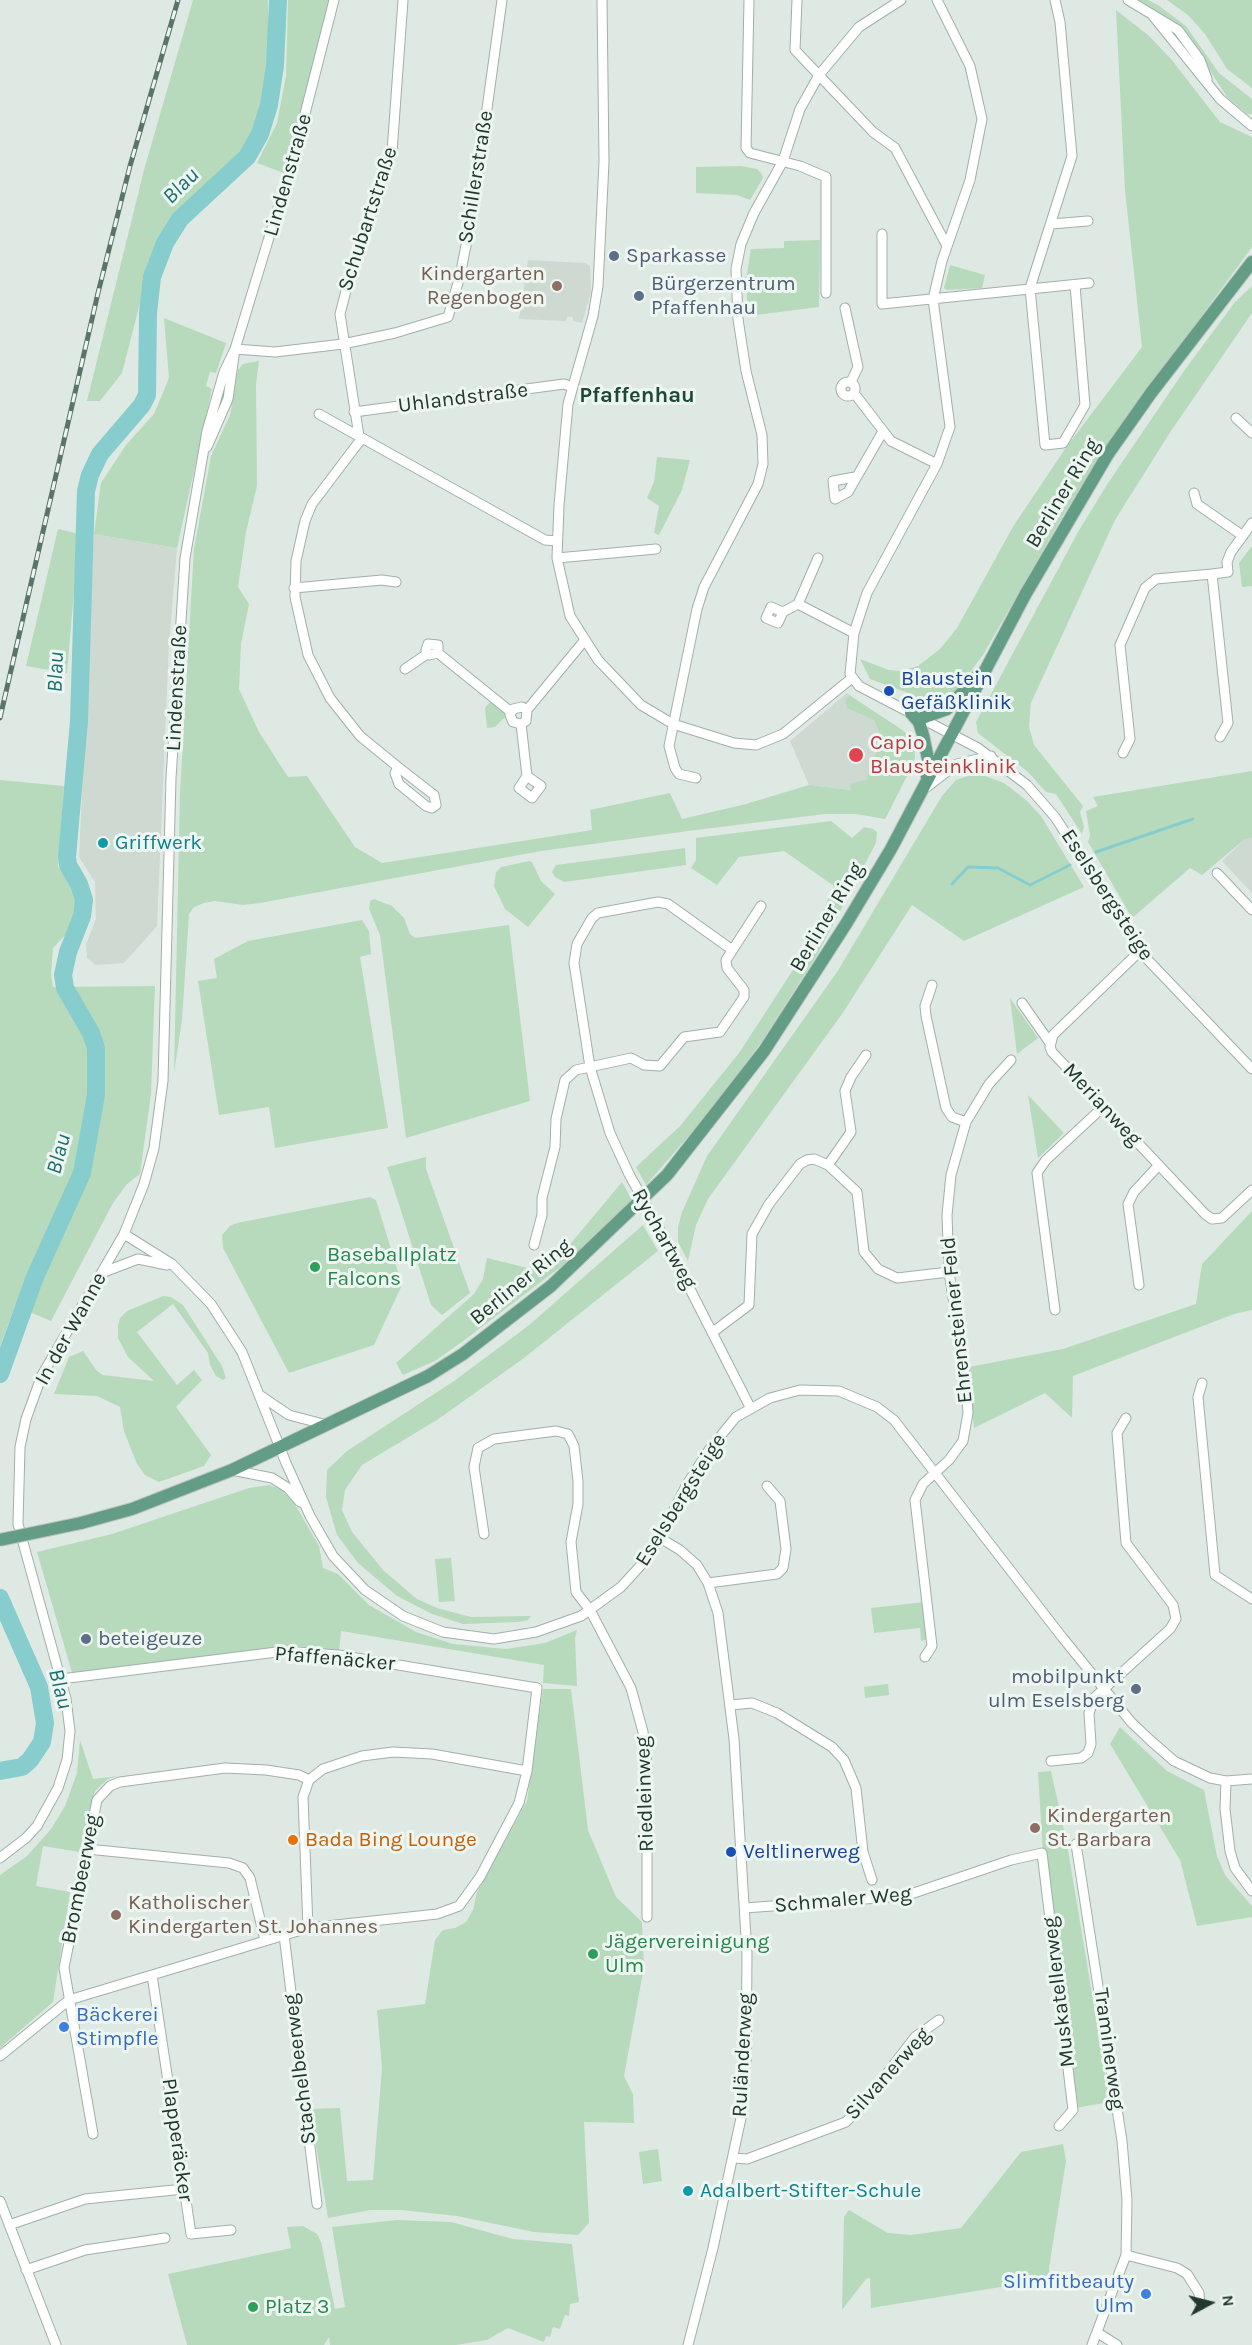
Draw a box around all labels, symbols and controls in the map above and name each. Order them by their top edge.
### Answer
street label: Schillerstraße [453,109,499,245]
street label: Lindenstraße [258,111,318,239]
street label: Schubartstraße [333,144,403,294]
water label: Blau [157,162,205,210]
place label: Sparkasse [626,243,726,269]
marker: Sparkasse [607,249,621,263]
place label: Kindergarten Regenbogen [420,261,545,311]
place label: Bürgerzentrum Pfaffenhau [651,271,796,321]
marker: Kindergarten Regenbogen [550,279,564,293]
marker: Bürgerzentrum Pfaffenhau [632,289,646,303]
street label: Uhlandstraße [397,378,529,418]
district label: Pfaffenhau [579,383,695,409]
street label: Berliner Ring [1020,434,1106,552]
street label: Lindenstraße [161,624,193,752]
water label: Blau [42,651,70,693]
place label: Blaustein Gefäßklinik [901,666,1012,716]
marker: Blaustein Gefäßklinik [882,684,896,698]
place label: Capio Blausteinklinik [870,730,1017,780]
marker: Capio Blausteinklinik [847,746,865,764]
street label: Eselsbergsteige [1055,825,1159,965]
place label: Griffwerk [115,830,202,856]
marker: Griffwerk [96,836,110,850]
street label: Berliner Ring [784,858,870,976]
street label: Merianweg [1057,1058,1147,1152]
water label: Blau [41,1131,77,1177]
street label: Rychartweg [626,1184,702,1294]
street label: Berliner Ring [465,1233,577,1331]
street label: Ehrensteiner Feld [936,1236,978,1404]
place label: Baseballplatz Falcons [327,1242,457,1292]
marker: Baseballplatz Falcons [308,1260,322,1274]
street label: In der Wanne [30,1268,112,1390]
street label: Eselsbergsteige [630,1429,732,1571]
place label: beteigeuze [98,1626,202,1652]
marker: beteigeuze [79,1632,93,1646]
street label: Pfaffenäcker [274,1641,396,1677]
place label: mobilpunkt ulm Eselsberg [988,1664,1124,1714]
water label: Blau [42,1666,78,1712]
marker: mobilpunkt ulm Eselsberg [1129,1682,1143,1696]
street label: Riedleinweg [630,1736,660,1852]
place label: Kindergarten St. Barbara [1047,1803,1172,1853]
street label: Brombeerweg [56,1812,106,1946]
marker: Kindergarten St. Barbara [1028,1821,1042,1835]
place label: Bada Bing Lounge [305,1827,477,1853]
marker: Bada Bing Lounge [286,1833,300,1847]
place label: Veltlinerweg [743,1839,860,1865]
marker: Veltlinerweg [724,1845,738,1859]
street label: Schmaler Weg [773,1881,913,1919]
place label: Katholischer Kindergarten St. Johannes [128,1890,378,1940]
marker: Katholischer Kindergarten St. Johannes [109,1908,123,1922]
street label: Muskatellerweg [1037,1915,1081,2069]
place label: Jägervereinigung Ulm [605,1929,769,1979]
marker: Jägervereinigung Ulm [586,1947,600,1961]
street label: Traminerweg [1088,1986,1130,2112]
street label: Stachelbeerweg [278,1992,322,2146]
street label: Ruländerweg [727,1992,759,2118]
place label: Bäckerei Stimpfle [76,2002,159,2052]
marker: Bäckerei Stimpfle [57,2020,71,2034]
street label: Silvanerweg [840,2023,936,2125]
street label: Plapperäcker [156,2077,198,2203]
place label: Adalbert-Stifter-Schule [700,2178,921,2204]
marker: Adalbert-Stifter-Schule [681,2184,695,2198]
place label: Slimfitbeauty Ulm [1003,2269,1134,2319]
north arrow [1180,2273,1240,2333]
marker: Slimfitbeauty Ulm [1139,2287,1153,2301]
place label: Platz 3 [265,2294,329,2320]
text: N [1218,2294,1238,2308]
marker: Platz 3 [246,2300,260,2314]

